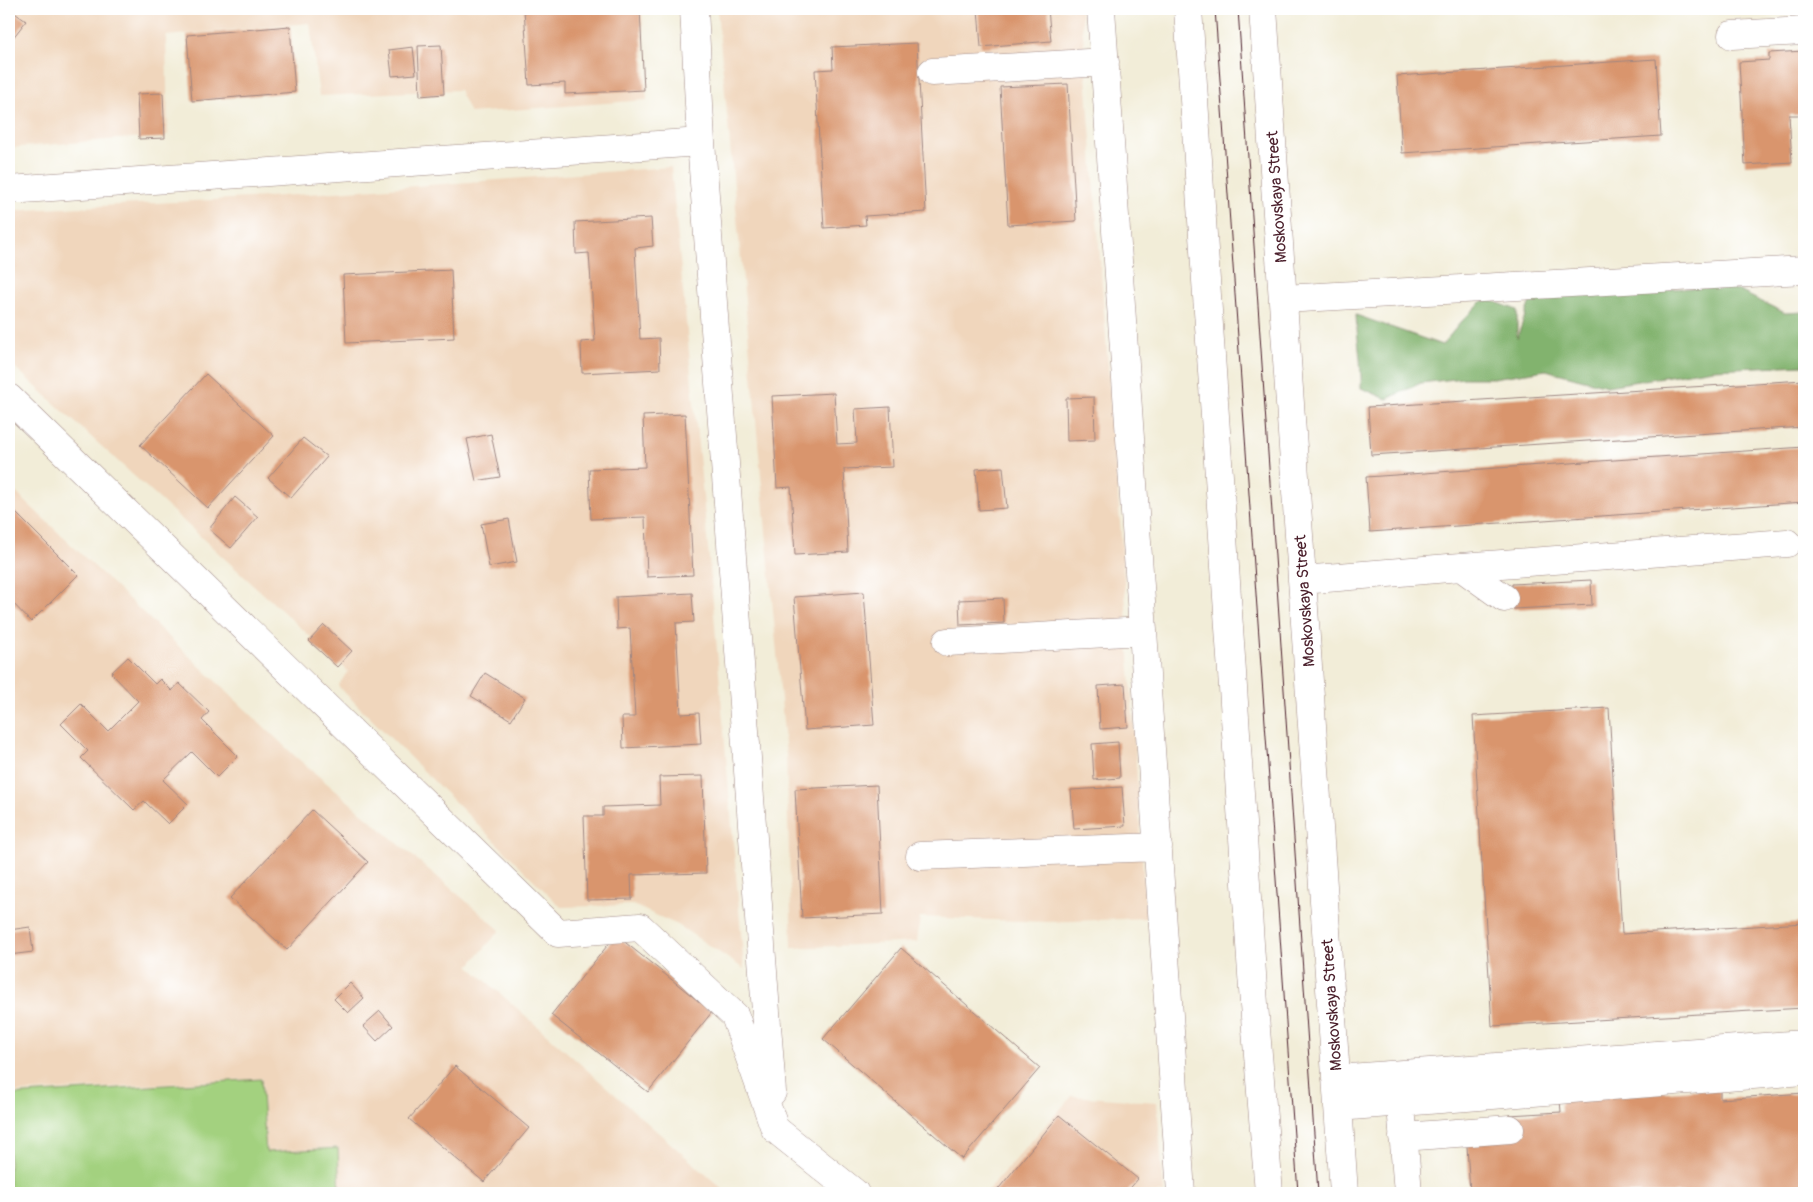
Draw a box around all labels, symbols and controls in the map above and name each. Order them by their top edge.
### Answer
street label: Moskovskaya Street [1262,130,1292,264]
street label: Moskovskaya Street [1290,534,1320,668]
street label: Moskovskaya Street [1317,938,1347,1072]

